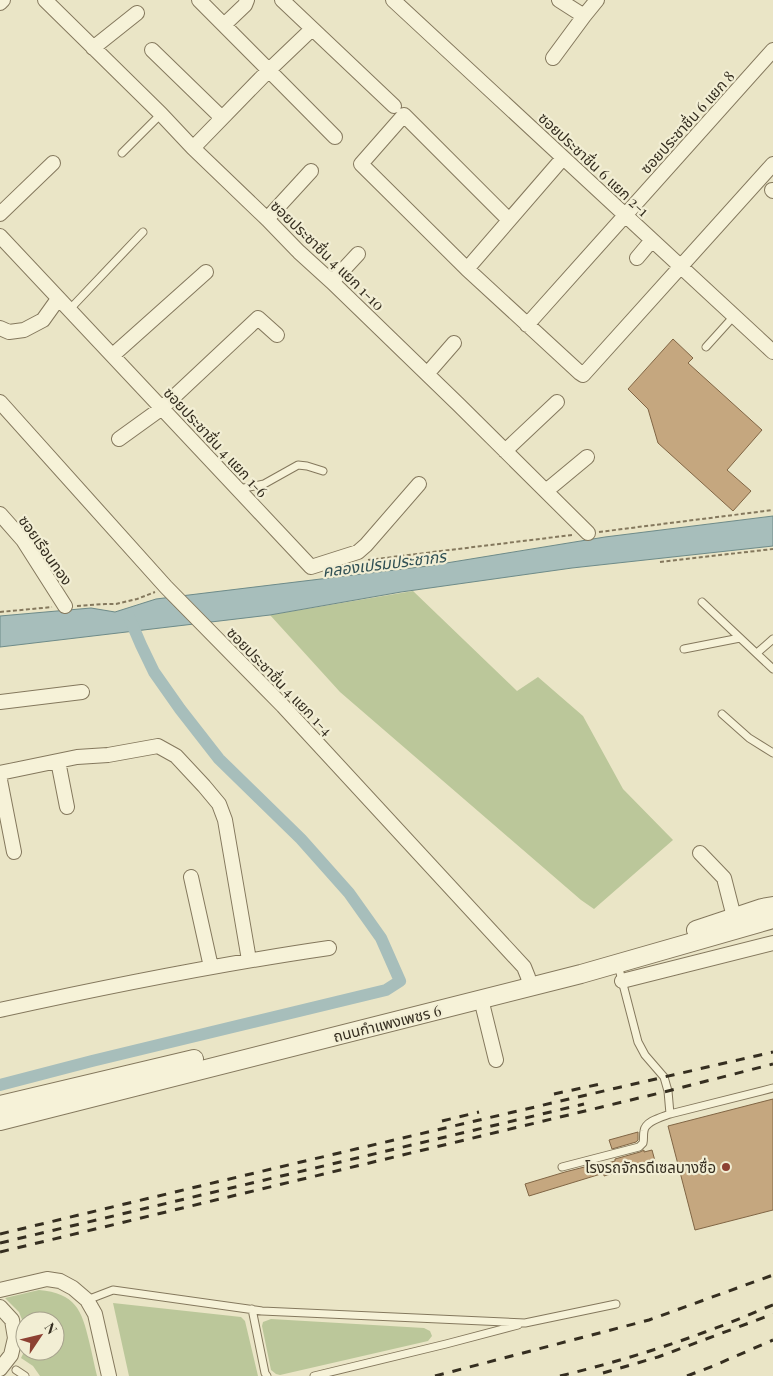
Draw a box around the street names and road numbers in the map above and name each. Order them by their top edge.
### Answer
street label: ซอยประชาชื่น 6 แยก 8 [635,66,739,178]
street label: ซอยประชาชื่น 6 แยก 2-1 [534,107,654,221]
street label: ซอยประชาชื่น 4 แยก 1-10 [267,195,389,315]
street label: ซอยประชาชื่น 4 แยก 1-6 [160,383,273,502]
street label: ซอยเรือนทอง [15,511,77,589]
street label: ซอยประชาชื่น 4 แยก 1-4 [223,622,337,740]
street label: ถนนกำแพงเพชร 6 [331,1000,443,1046]

